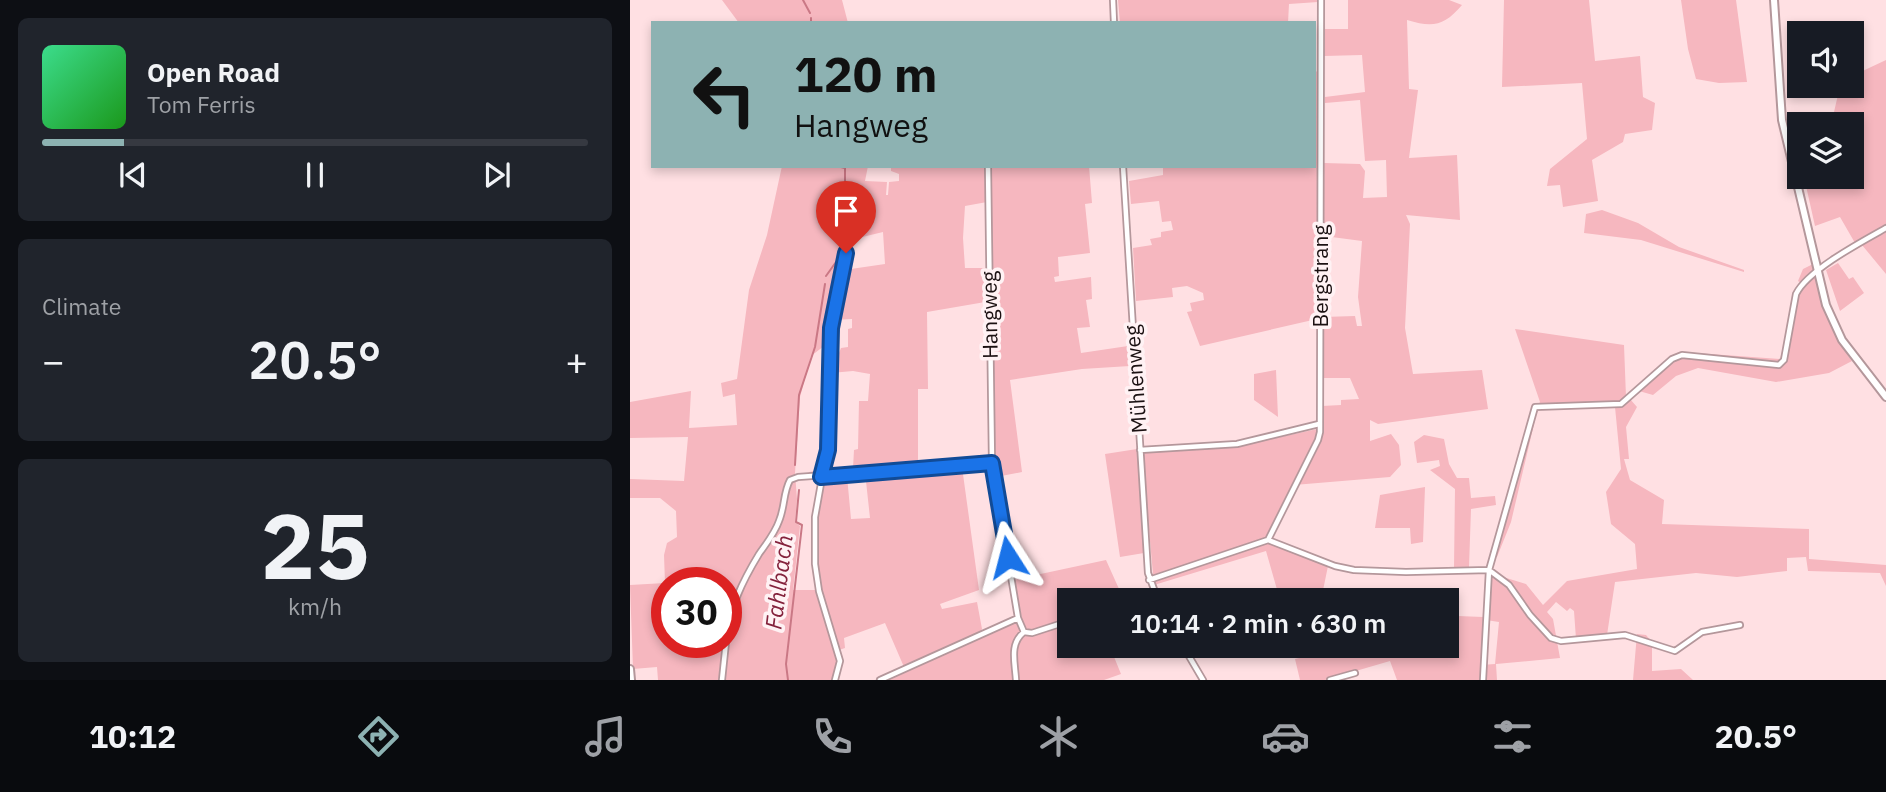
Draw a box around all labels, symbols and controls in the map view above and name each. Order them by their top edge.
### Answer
map controls [1787,21,1864,189]
button: sound [1787,21,1864,98]
text: 120 m [794,42,938,105]
icon: left [679,49,770,140]
text: Open Road [147,55,280,89]
text: Tom Ferris [147,89,256,119]
text: Hangweg [794,104,928,146]
button: layers [1787,112,1864,189]
icon: previous [114,156,152,194]
icon: pause [296,156,334,194]
icon: next [478,156,516,194]
pin [816,181,876,253]
icon: arrive [827,192,865,230]
street label: Bergstrang [1306,225,1334,327]
street label: Hangweg [974,271,1004,359]
text: Climate [42,291,121,321]
street label: Mühlenweg [1117,324,1153,434]
text: 20.5° [248,326,382,393]
text: − [42,336,65,385]
text: + [565,336,588,385]
text: 25 [260,486,370,604]
position arrow [971,520,1045,594]
water label: Fahlbach [757,533,799,631]
speed limit sign: 30 [651,567,742,658]
text: km/h [288,591,342,621]
text: 10:14 · 2 min · 630 m [1130,606,1386,640]
icon: directions [354,712,403,761]
icon: music [581,712,630,761]
icon: phone [808,712,857,761]
icon: climate [1034,712,1083,761]
icon: car [1261,712,1310,761]
icon: filters [1488,712,1537,761]
text: 10:12 [89,715,176,757]
text: 20.5° [1715,715,1797,757]

